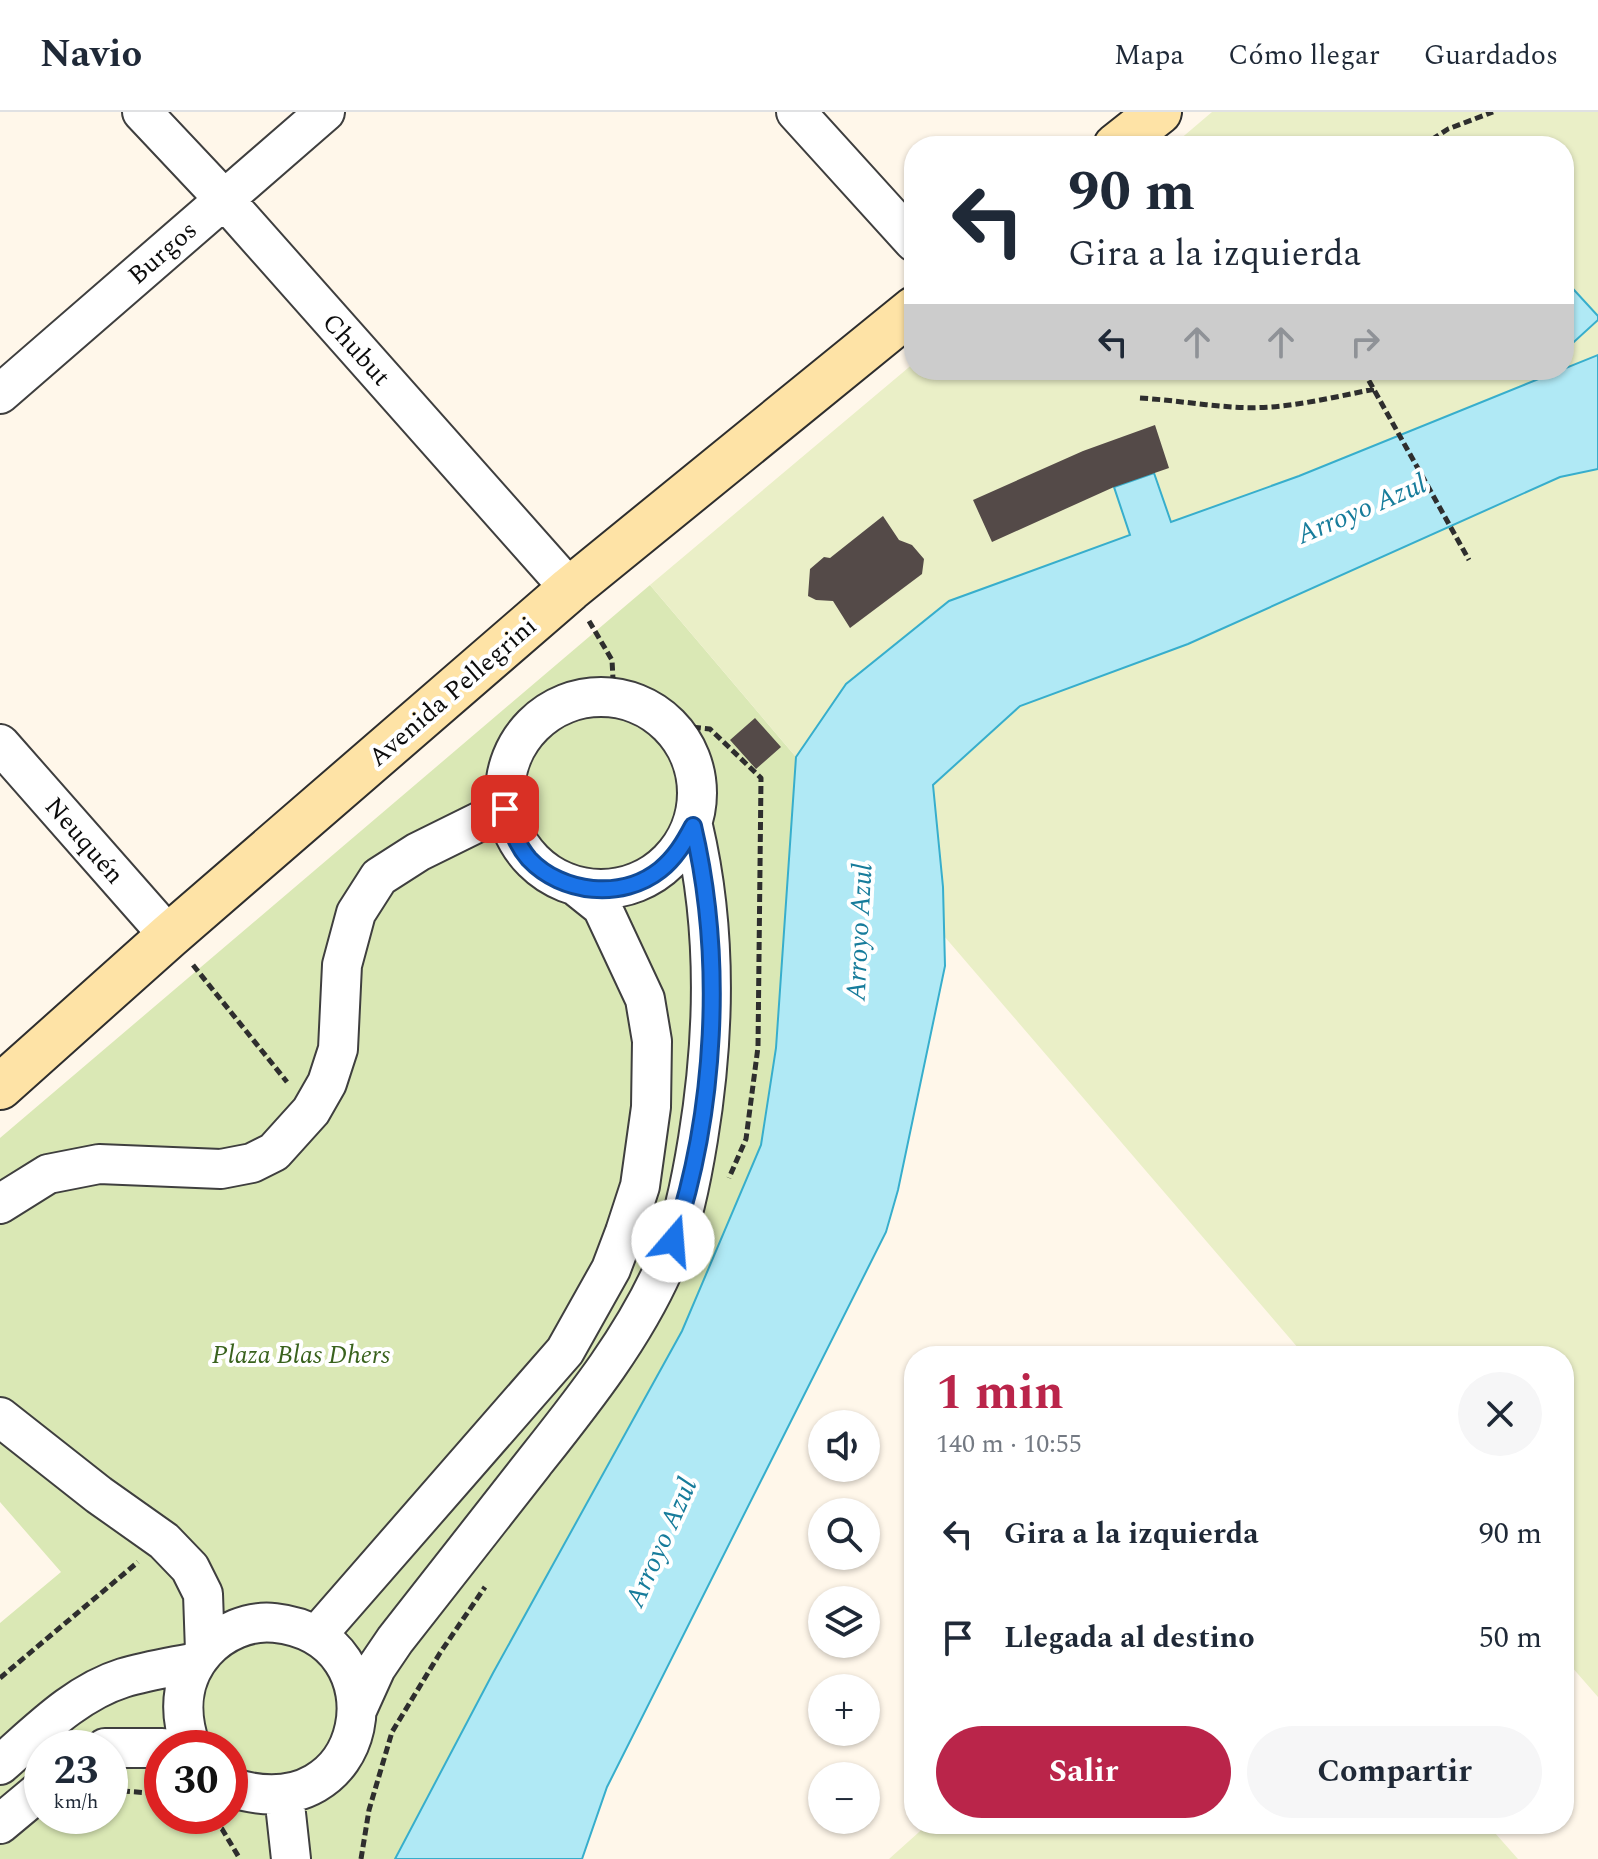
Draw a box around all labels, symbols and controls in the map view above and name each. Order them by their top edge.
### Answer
text: Navio [40,26,142,84]
text: Mapa [1114,34,1184,77]
text: Cómo llegar [1228,34,1380,77]
text: Guardados [1424,34,1558,77]
text: 90 m [1068,150,1195,235]
icon: left [936,168,1040,272]
street label: Burgos [119,211,206,294]
text: Gira a la izquierda [1068,227,1361,282]
street label: Chubut [312,304,400,395]
icon: left [1091,320,1135,364]
icon: ahead [1175,320,1219,364]
icon: ahead [1259,320,1303,364]
icon: right [1343,320,1387,364]
water label: Arroyo Azul [1289,463,1433,556]
street label: Avenida Pellegrini [359,607,546,777]
pin [471,775,539,843]
icon: arrive [483,787,527,831]
street label: Neuquén [35,788,134,893]
water label: Arroyo Azul [834,862,885,1003]
position arrow [631,1199,715,1283]
park label: Plaza Blas Dhers [212,1335,390,1375]
text: 1 min [936,1357,1064,1430]
button: close [1458,1372,1542,1456]
map controls [808,1410,880,1834]
button: sound [808,1410,880,1482]
text: 140 m · 10:55 [936,1424,1082,1464]
water label: Arroyo Azul [613,1471,709,1615]
button: search [808,1498,880,1570]
text: Gira a la izquierda [1004,1511,1259,1557]
text: 90 m [1479,1511,1542,1557]
icon: left [936,1512,980,1556]
button: layers [808,1586,880,1658]
text: Llegada al destino [1004,1615,1255,1661]
text: 50 m [1479,1615,1542,1661]
icon: arrive [936,1616,980,1660]
button: + [808,1674,880,1746]
button: Salir [936,1726,1231,1818]
button: Compartir [1247,1726,1542,1818]
speed limit sign: 30 [144,1730,248,1834]
text: 23 [54,1741,98,1802]
button: − [808,1762,880,1834]
text: km/h [54,1787,99,1817]

